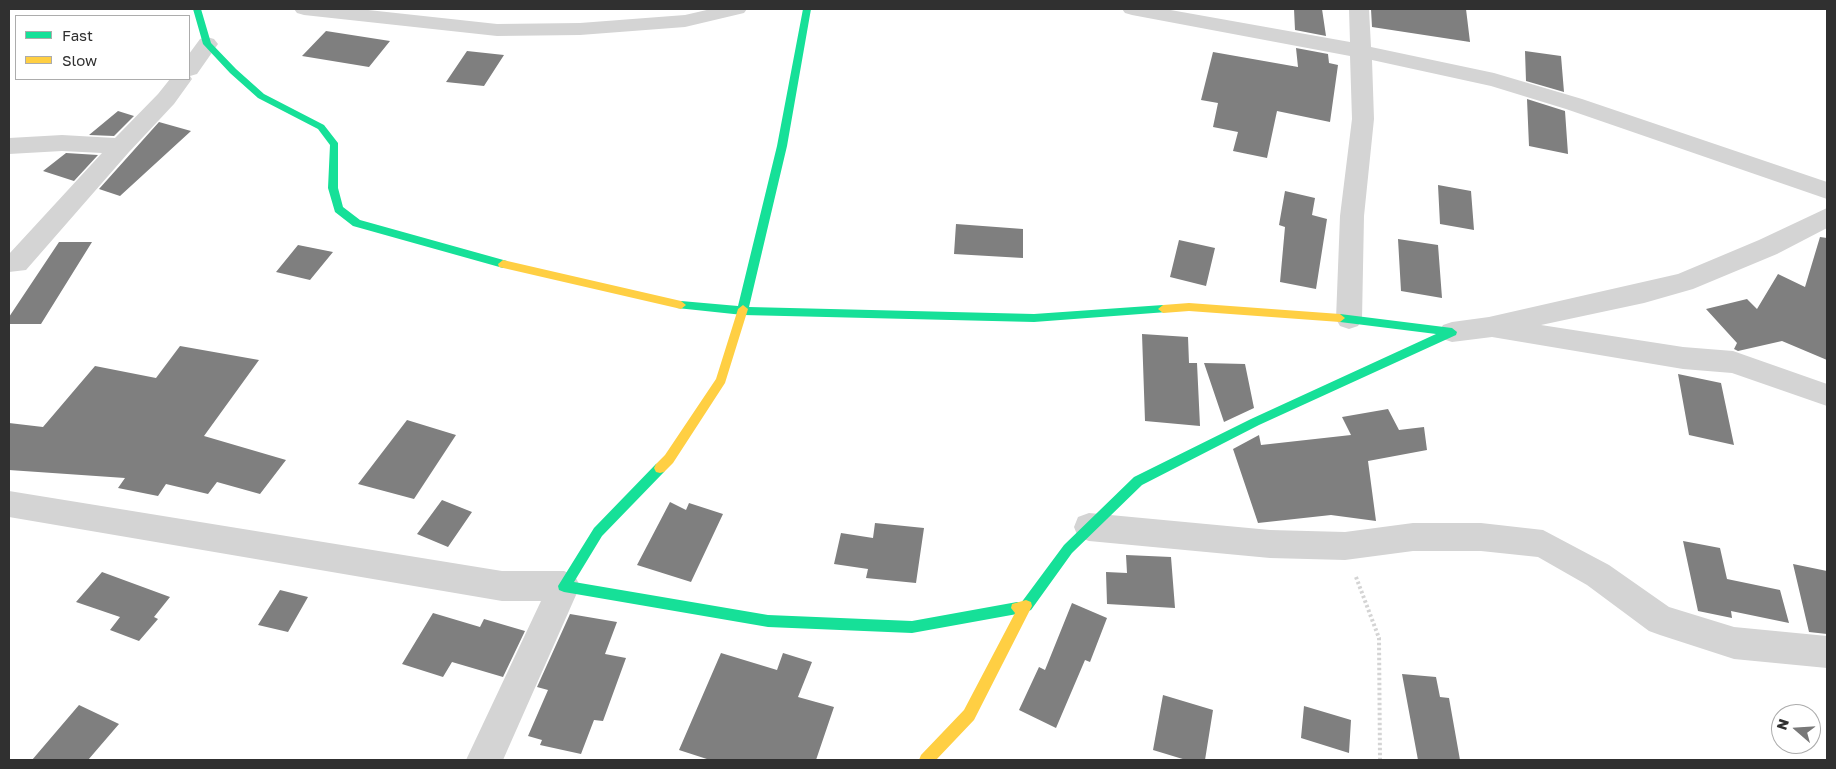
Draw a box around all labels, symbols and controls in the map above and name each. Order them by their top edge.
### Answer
legend [15,15,190,80]
text: Fast [62,26,93,44]
text: Slow [62,51,97,69]
north arrow [1771,704,1821,754]
text: N [1773,716,1792,732]

